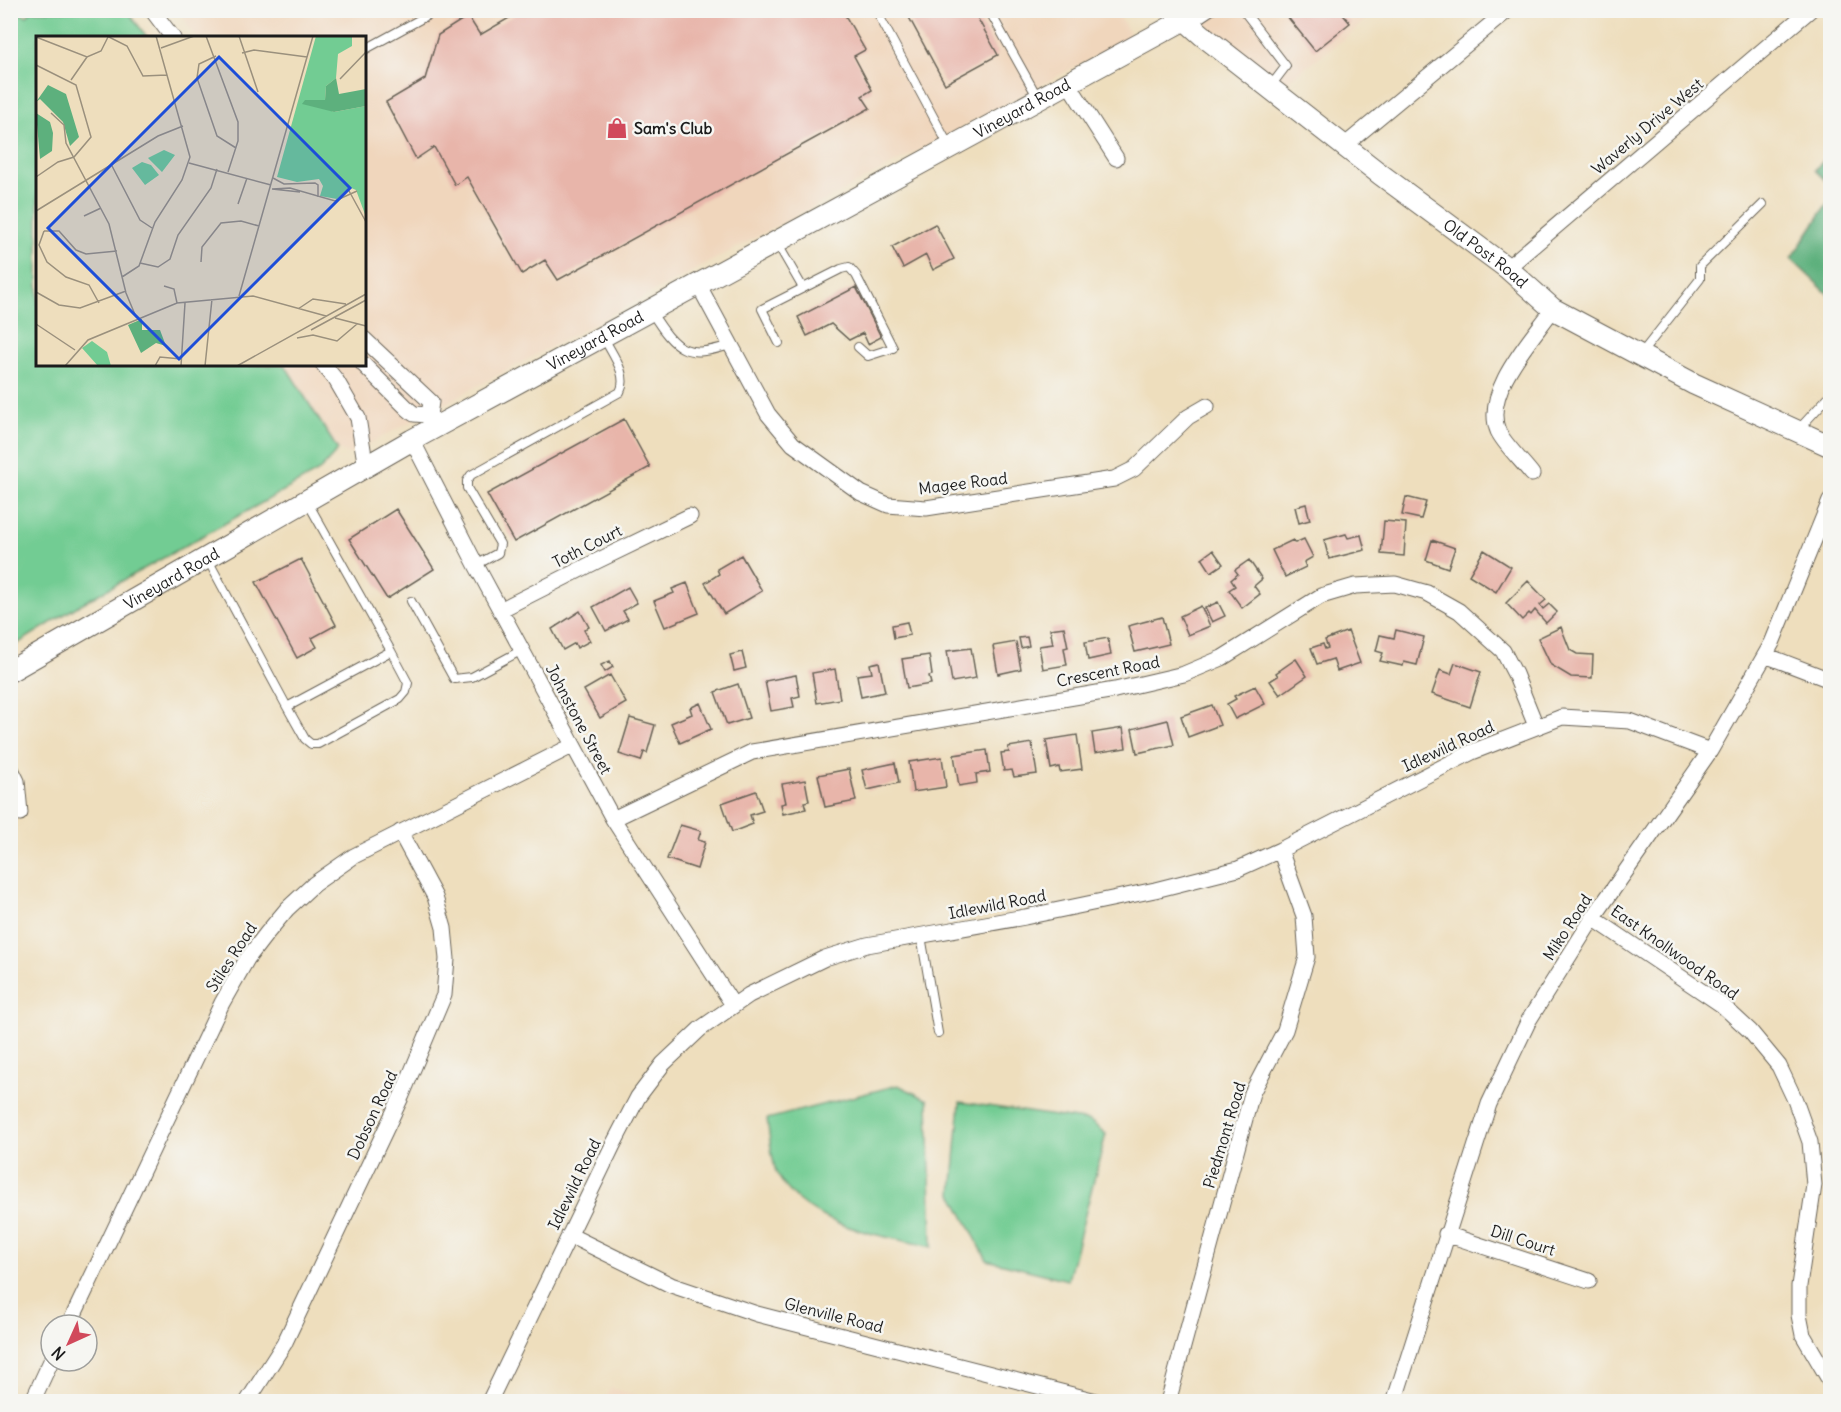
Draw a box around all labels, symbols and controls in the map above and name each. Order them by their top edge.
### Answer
inset map [36,36,366,366]
street label: Waverly Drive West [1587,73,1707,178]
street label: Vineyard Road [970,74,1074,142]
shop icon: Sam's Club [605,116,629,140]
place label: Sam's Club [634,118,712,138]
street label: Old Post Road [1439,214,1532,292]
street label: Vineyard Road [543,306,647,375]
street label: Magee Road [917,468,1009,498]
street label: Toth Court [549,520,626,572]
street label: Vineyard Road [120,543,223,614]
street label: Crescent Road [1055,651,1161,691]
street label: Johnstone Street [542,661,617,778]
street label: Idlewild Road [1399,716,1497,776]
street label: Idlewild Road [947,885,1047,923]
street label: Miko Road [1538,890,1596,964]
street label: East Knollwood Road [1607,900,1743,1004]
street label: Stiles Road [201,919,261,995]
street label: Dobson Road [343,1067,401,1163]
street label: Piedmont Road [1198,1079,1250,1191]
street label: Idlewild Road [543,1135,605,1233]
street label: Dill Court [1488,1220,1558,1260]
street label: Glenville Road [782,1293,886,1337]
north arrow [39,1313,99,1373]
text: N [47,1343,69,1365]

